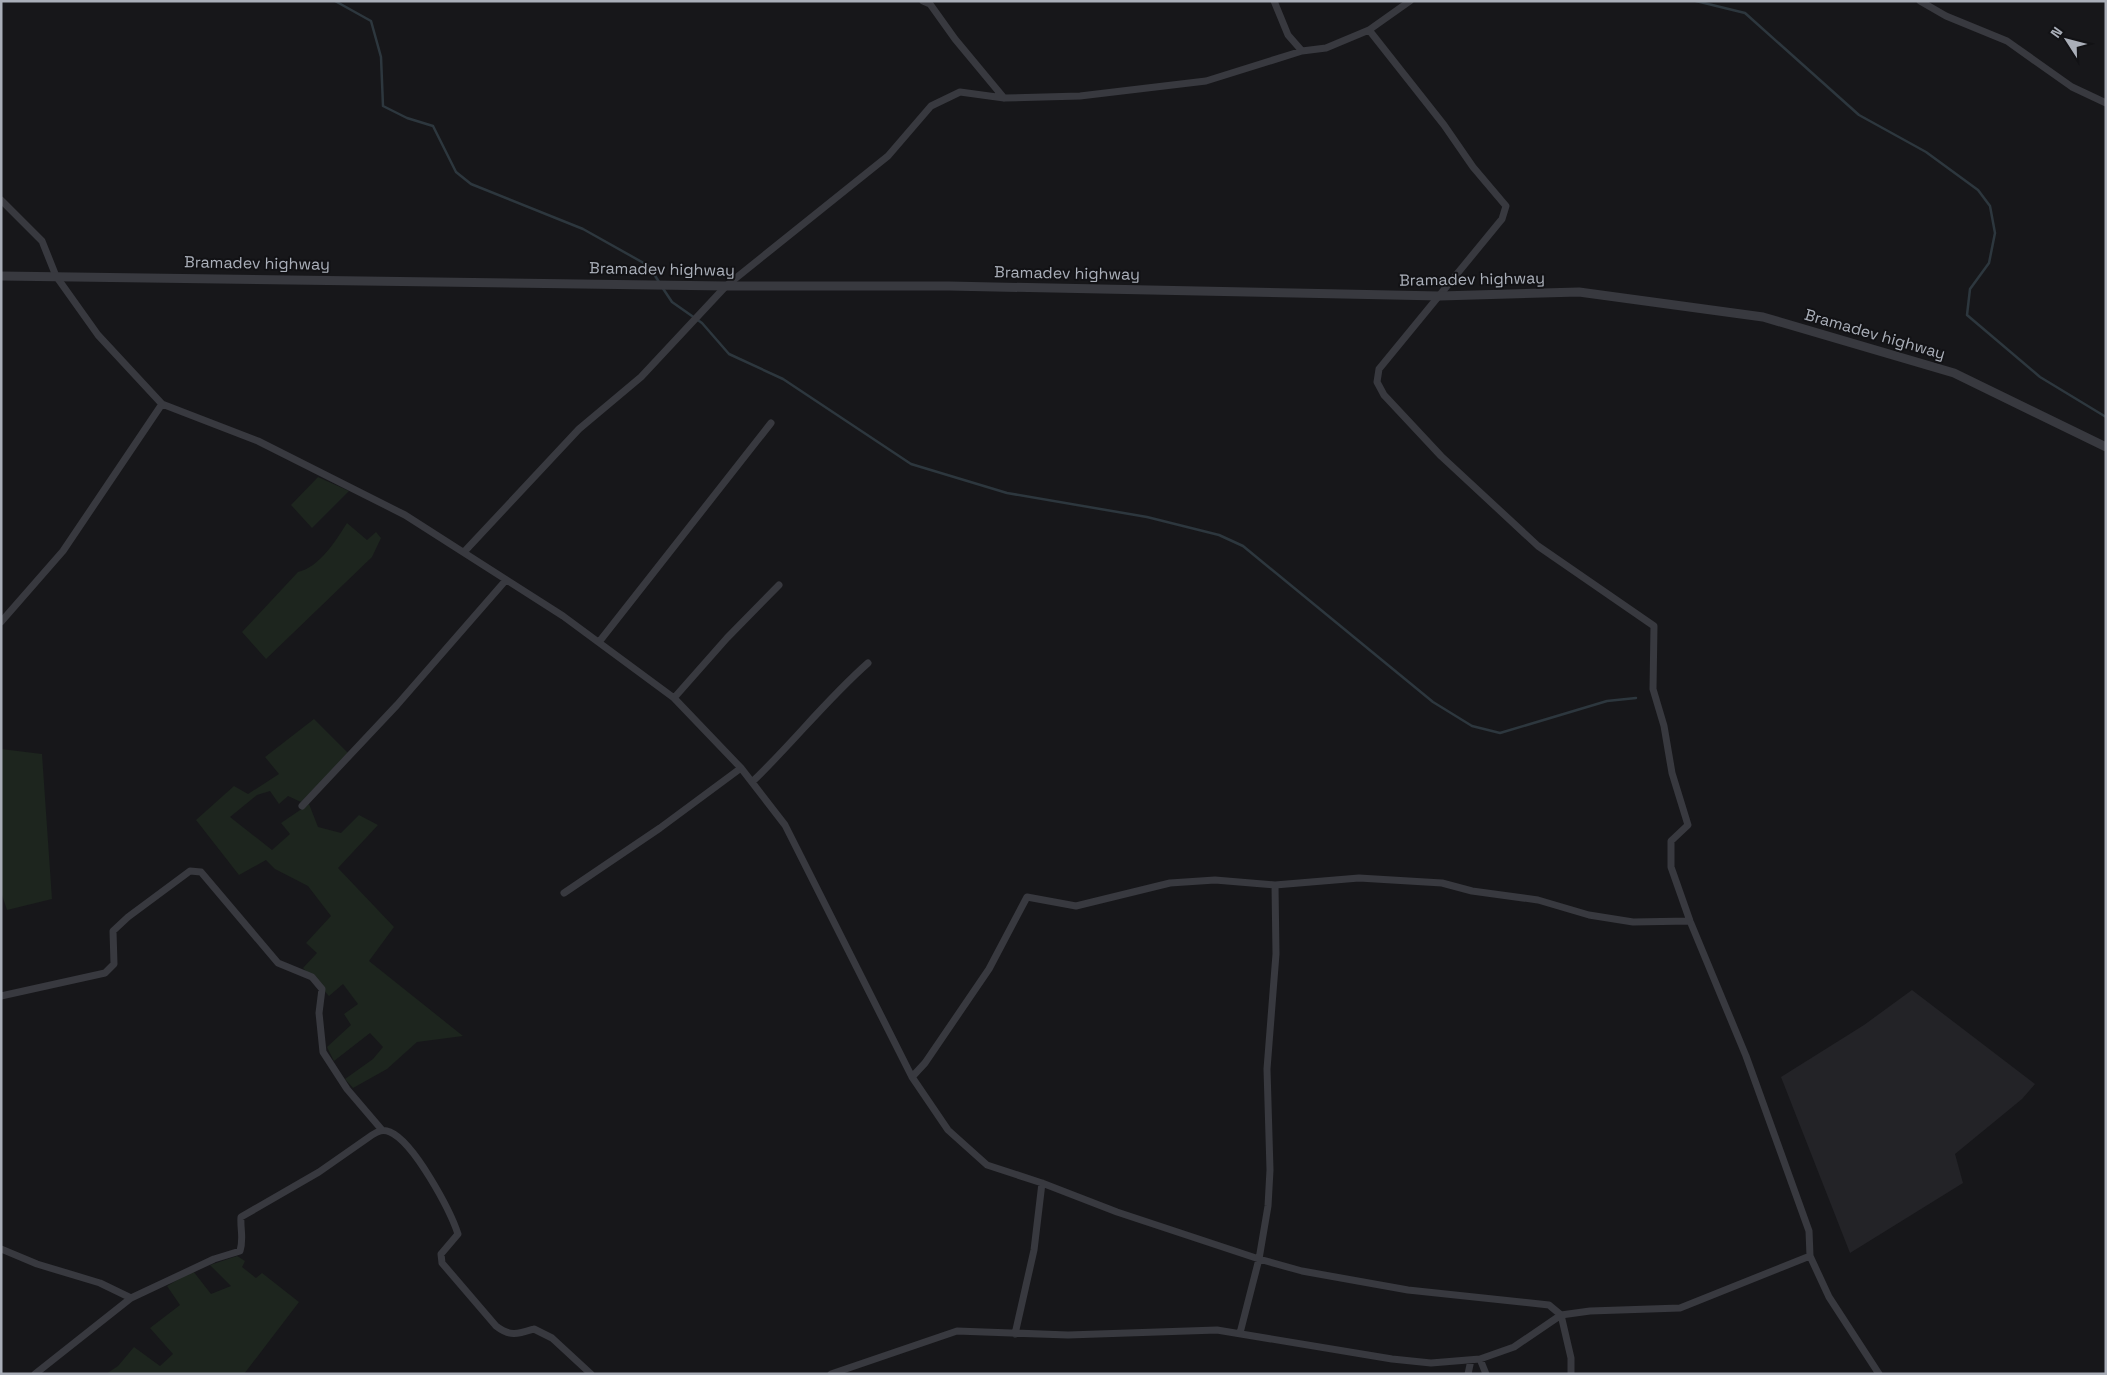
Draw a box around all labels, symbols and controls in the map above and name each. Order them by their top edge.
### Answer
north arrow [2042,15,2092,65]
text: N [2046,23,2067,41]
street label: Bramadev highway [184,251,330,275]
street label: Bramadev highway [589,257,735,281]
street label: Bramadev highway [994,261,1140,285]
street label: Bramadev highway [1399,267,1545,291]
street label: Bramadev highway [1802,304,1948,364]

